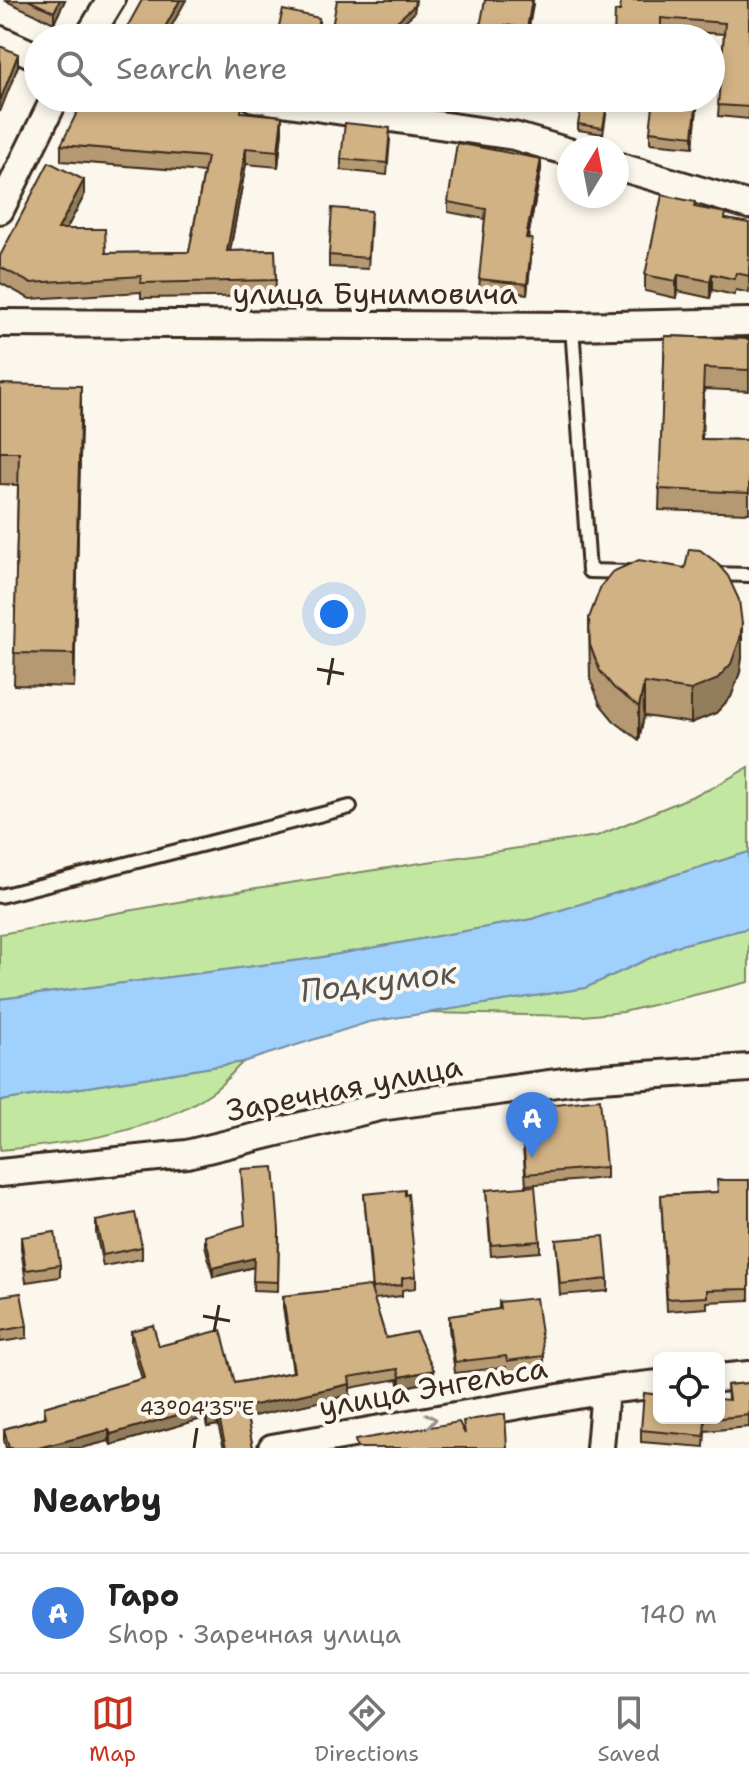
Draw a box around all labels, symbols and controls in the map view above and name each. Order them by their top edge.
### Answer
search box [24,24,725,112]
icon: search [52,46,96,90]
text: Search here [116,48,287,89]
north arrow [557,136,629,208]
street label: улица Бунимовича [232,273,518,314]
your location [314,594,354,634]
water label: Подкумок [297,950,460,1012]
street label: Заречная улица [223,1045,466,1131]
pin: A [506,1092,558,1158]
street label: улица Энгельса [316,1347,551,1427]
map controls [653,1352,725,1424]
button: locate [653,1352,725,1424]
text: 43°04'35"E [140,1395,254,1421]
one-way arrow [425,1413,438,1430]
text: Nearby [32,1477,162,1523]
text: Гаро [108,1575,179,1616]
text: A [48,1596,68,1631]
text: 140 m [640,1596,717,1631]
text: Shop · Заречная улица [108,1616,401,1651]
tab: Map [89,1691,136,1768]
tab: Directions [314,1691,419,1768]
tab: Saved [597,1691,660,1768]

